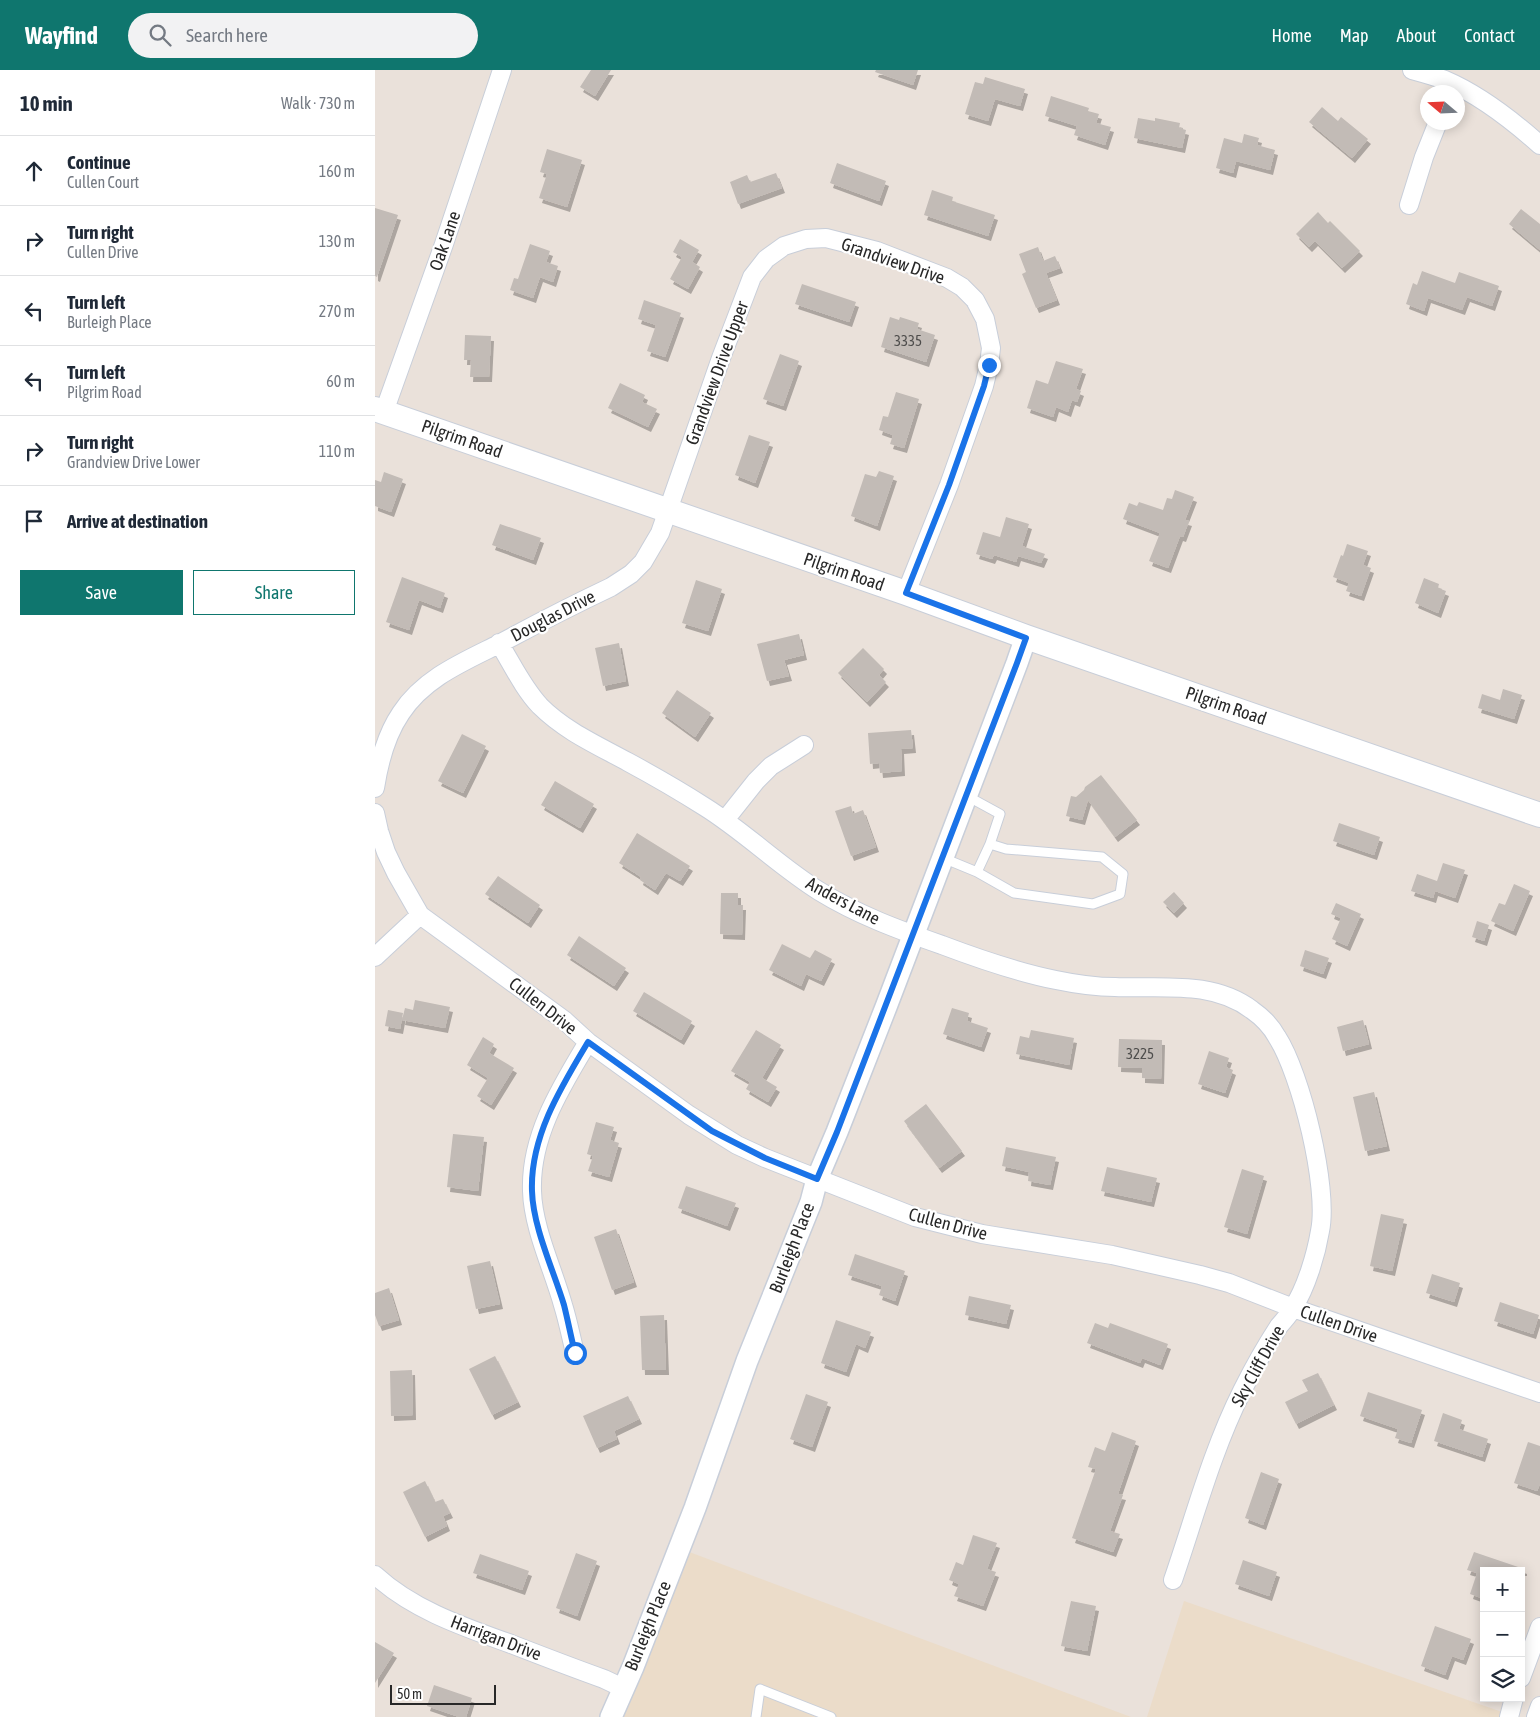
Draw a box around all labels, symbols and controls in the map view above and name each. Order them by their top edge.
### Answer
search box [128,13,478,58]
icon: search [146,21,174,49]
text: Wayfind [25,22,98,49]
text: Search here [186,24,268,46]
text: Home [1272,25,1312,46]
text: Map [1340,25,1369,46]
text: About [1397,25,1436,46]
text: Contact [1464,25,1515,46]
north arrow [1420,85,1465,130]
text: 10 min [20,91,73,115]
text: Walk · 730 m [281,94,355,112]
text: Continue [67,151,131,173]
icon: ahead [20,157,48,185]
text: 160 m [319,162,355,180]
text: Cullen Court [67,173,139,191]
street label: Oak Lane [425,208,464,273]
text: Turn right [67,221,134,243]
icon: right [20,227,48,255]
text: 130 m [319,232,355,250]
street label: Grandview Drive [839,233,948,288]
text: Cullen Drive [67,243,139,261]
text: Turn left [67,291,125,313]
icon: left [20,297,48,325]
street label: Grandview Drive Upper [681,297,753,448]
text: 270 m [319,302,355,320]
text: Burleigh Place [67,313,152,331]
house number: 3335 [894,332,922,349]
route end [978,354,1001,377]
text: Turn left [67,361,125,383]
icon: left [20,367,48,395]
text: 60 m [326,372,355,390]
text: Pilgrim Road [67,383,142,401]
street label: Pilgrim Road [419,415,505,462]
text: Turn right [67,431,134,453]
icon: right [20,437,48,465]
text: 110 m [319,442,355,460]
text: Grandview Drive Lower [67,453,200,471]
icon: arrive [20,507,48,535]
text: Arrive at destination [67,510,208,532]
street label: Pilgrim Road [801,548,887,595]
button: Save [20,570,183,615]
button: Share [193,570,355,615]
street label: Douglas Drive [507,585,598,646]
street label: Pilgrim Road [1183,682,1269,729]
street label: Anders Lane [803,872,884,929]
street label: Cullen Drive [505,973,581,1039]
house number: 3225 [1126,1045,1154,1062]
street label: Burleigh Place [765,1200,818,1296]
street label: Cullen Drive [907,1203,990,1244]
street label: Cullen Drive [1298,1301,1381,1347]
street label: Sky Cliff Drive [1227,1322,1288,1410]
route start [564,1342,587,1365]
map controls [1480,1567,1525,1702]
button: + [1480,1567,1525,1612]
street label: Burleigh Place [620,1578,675,1674]
street label: Harrigan Drive [448,1611,545,1664]
button: − [1480,1612,1525,1657]
button: layers [1480,1657,1525,1702]
scale bar [390,1682,496,1705]
text: 50 m [397,1686,422,1702]

